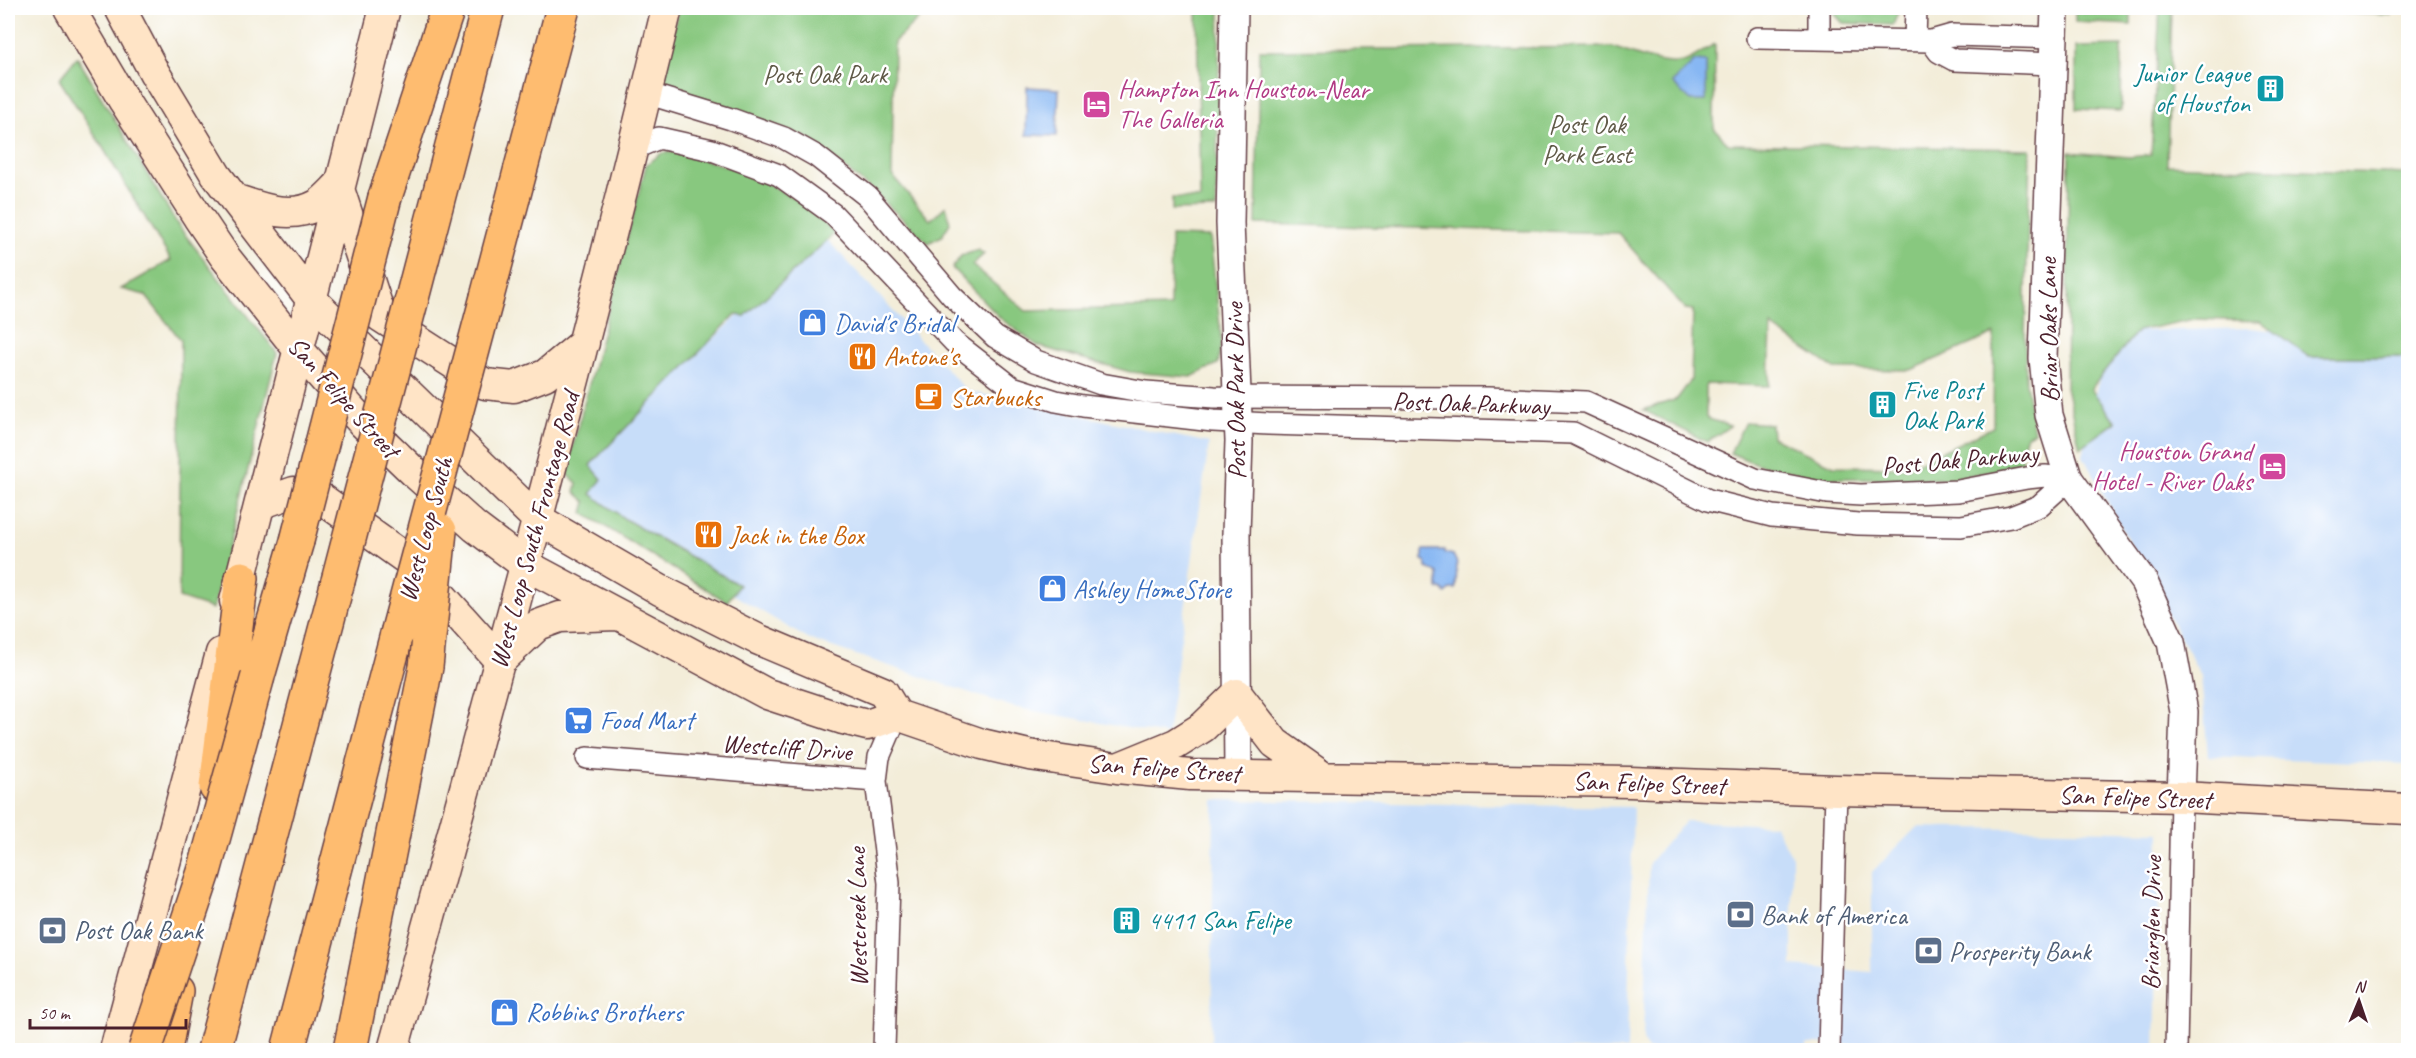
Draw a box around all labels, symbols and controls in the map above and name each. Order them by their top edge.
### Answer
place label: Junior League of Houston [2132,57,2253,120]
park label: Post Oak Park [763,58,888,91]
building icon: Junior League of Houston [2255,72,2287,104]
place label: Hampton Inn Houston-Near The Galleria [1118,73,1371,136]
hotel icon: Hampton Inn Houston-Near The Galleria [1081,88,1113,120]
park label: Post Oak Park East [1542,108,1634,171]
street label: Briar Oaks Lane [2031,256,2066,403]
street label: Post Oak Park Drive [1217,301,1254,480]
shop icon: David's Bridal [797,307,829,339]
place label: David's Bridal [834,307,959,340]
street label: San Felipe Street [280,330,409,468]
restaurant icon: Antone's [847,340,879,372]
place label: Antone's [884,340,960,373]
place label: Five Post Oak Park [1903,374,1986,437]
cafe icon: Starbucks [913,381,945,413]
place label: Starbucks [950,381,1043,414]
street label: Post Oak Parkway [1392,384,1552,423]
street label: West Loop South Frontage Road [482,385,588,672]
building icon: Five Post Oak Park [1866,389,1898,421]
place label: Houston Grand Hotel - River Oaks [2092,435,2256,498]
street label: Post Oak Parkway [1880,436,2042,483]
hotel icon: Houston Grand Hotel - River Oaks [2257,450,2289,482]
street label: West Loop South [390,452,461,605]
restaurant icon: Jack in the Box [693,519,725,551]
place label: Jack in the Box [728,519,866,552]
shop icon: Ashley HomeStore [1036,573,1068,605]
place label: Ashley HomeStore [1073,573,1232,606]
supermarket icon: Food Mart [563,704,595,736]
place label: Food Mart [600,704,697,737]
street label: Westcliff Drive [721,727,855,769]
street label: San Felipe Street [1087,747,1245,791]
street label: San Felipe Street [1572,764,1729,803]
street label: San Felipe Street [2058,778,2215,817]
street label: Westcreek Lane [840,846,875,987]
street label: Briarglen Drive [2134,854,2169,990]
bank icon: Bank of America [1724,899,1756,931]
place label: Bank of America [1761,899,1908,932]
building icon: 4411 San Felipe [1111,904,1143,936]
place label: 4411 San Felipe [1148,904,1293,937]
bank icon: Post Oak Bank [37,914,69,946]
place label: Post Oak Bank [74,914,204,947]
bank icon: Prosperity Bank [1912,935,1944,967]
place label: Prosperity Bank [1949,935,2092,968]
north arrow [2329,971,2389,1031]
text: N [2354,977,2368,997]
scale bar [30,992,186,1030]
shop icon: Robbins Brothers [489,996,521,1028]
place label: Robbins Brothers [526,996,685,1029]
text: 50 m [39,1002,72,1024]

